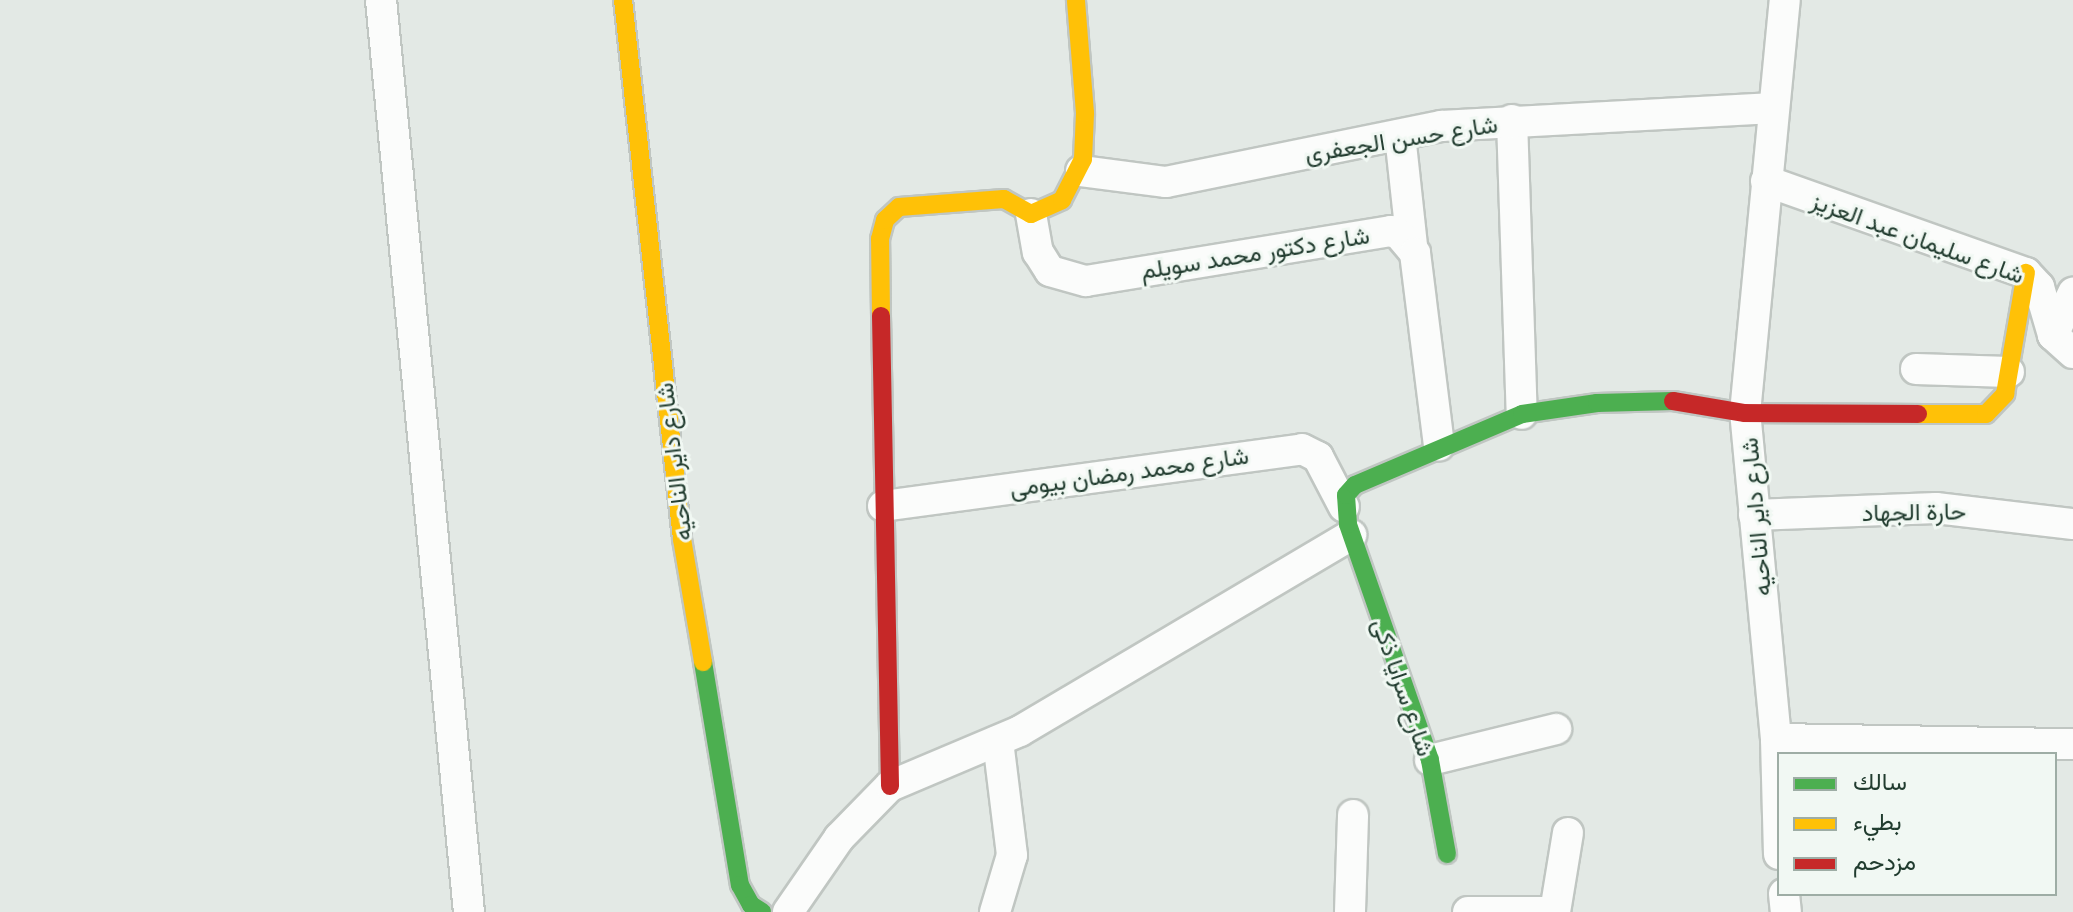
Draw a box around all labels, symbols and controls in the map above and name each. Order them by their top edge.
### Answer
street label: شارع حسن الجعفرى [1303,109,1499,167]
street label: شارع سليمان عبد العزيز [1808,185,2028,289]
street label: شارع دكتور محمد سويلم [1139,220,1371,284]
street label: شارع داير الناحيه [649,381,697,543]
street label: شارع داير الناحيه [1734,437,1776,597]
street label: شارع محمد رمضان بيومى [1008,440,1250,502]
street label: حارة الجهاد [1862,496,1966,526]
street label: شارع سرايا ذكى [1367,614,1441,760]
legend [1777,752,2057,896]
text: سالك [1853,766,1907,795]
text: بطيء [1853,806,1902,835]
text: مزدحم [1853,846,1916,875]

